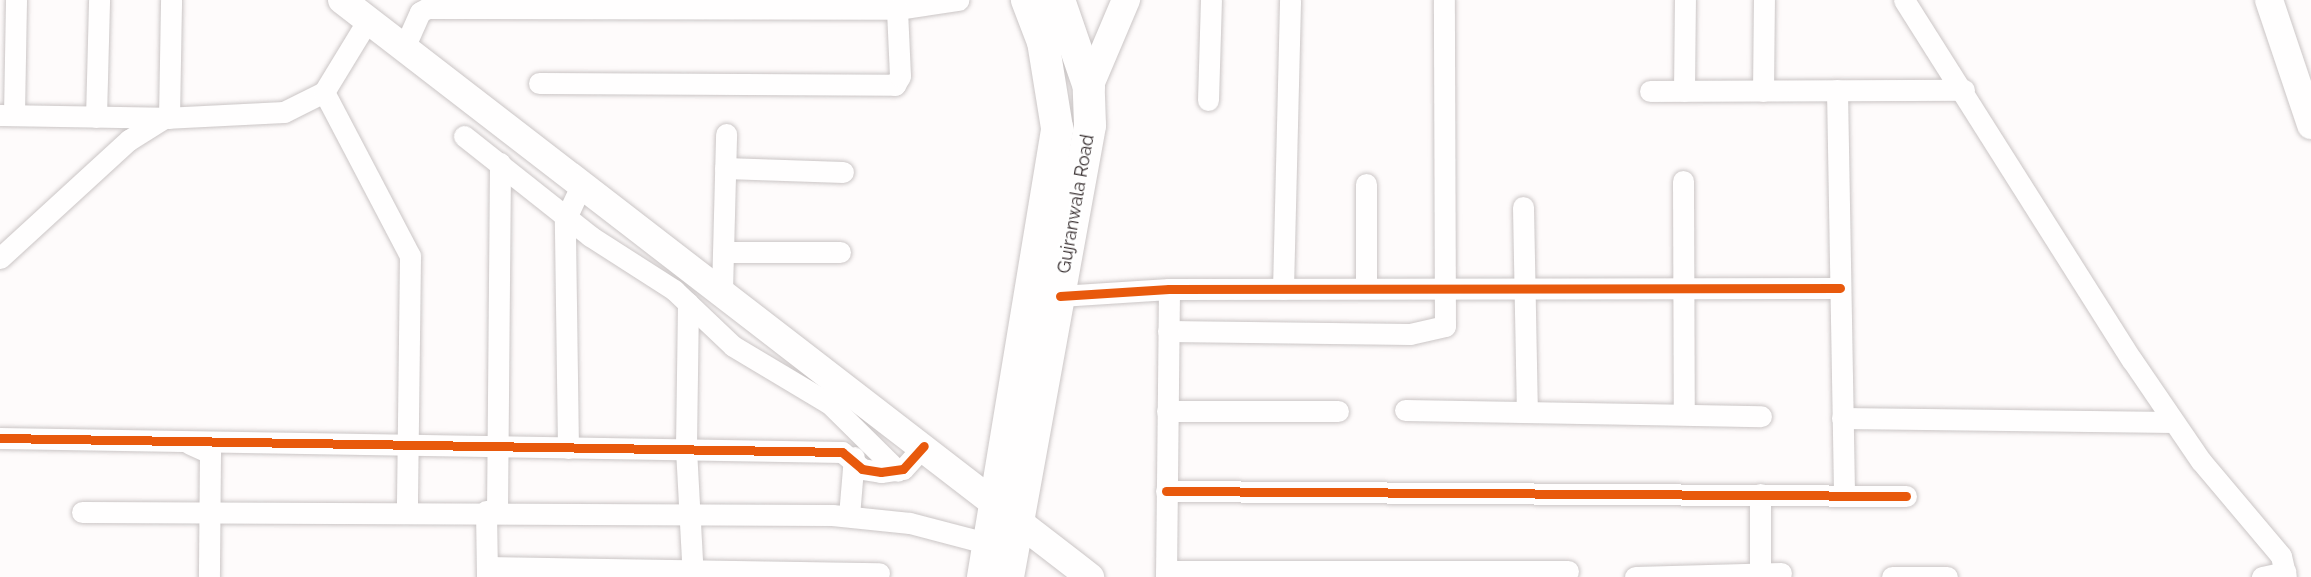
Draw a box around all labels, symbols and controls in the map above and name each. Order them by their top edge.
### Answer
street label: Gujranwala Road [1053,133,1099,275]

